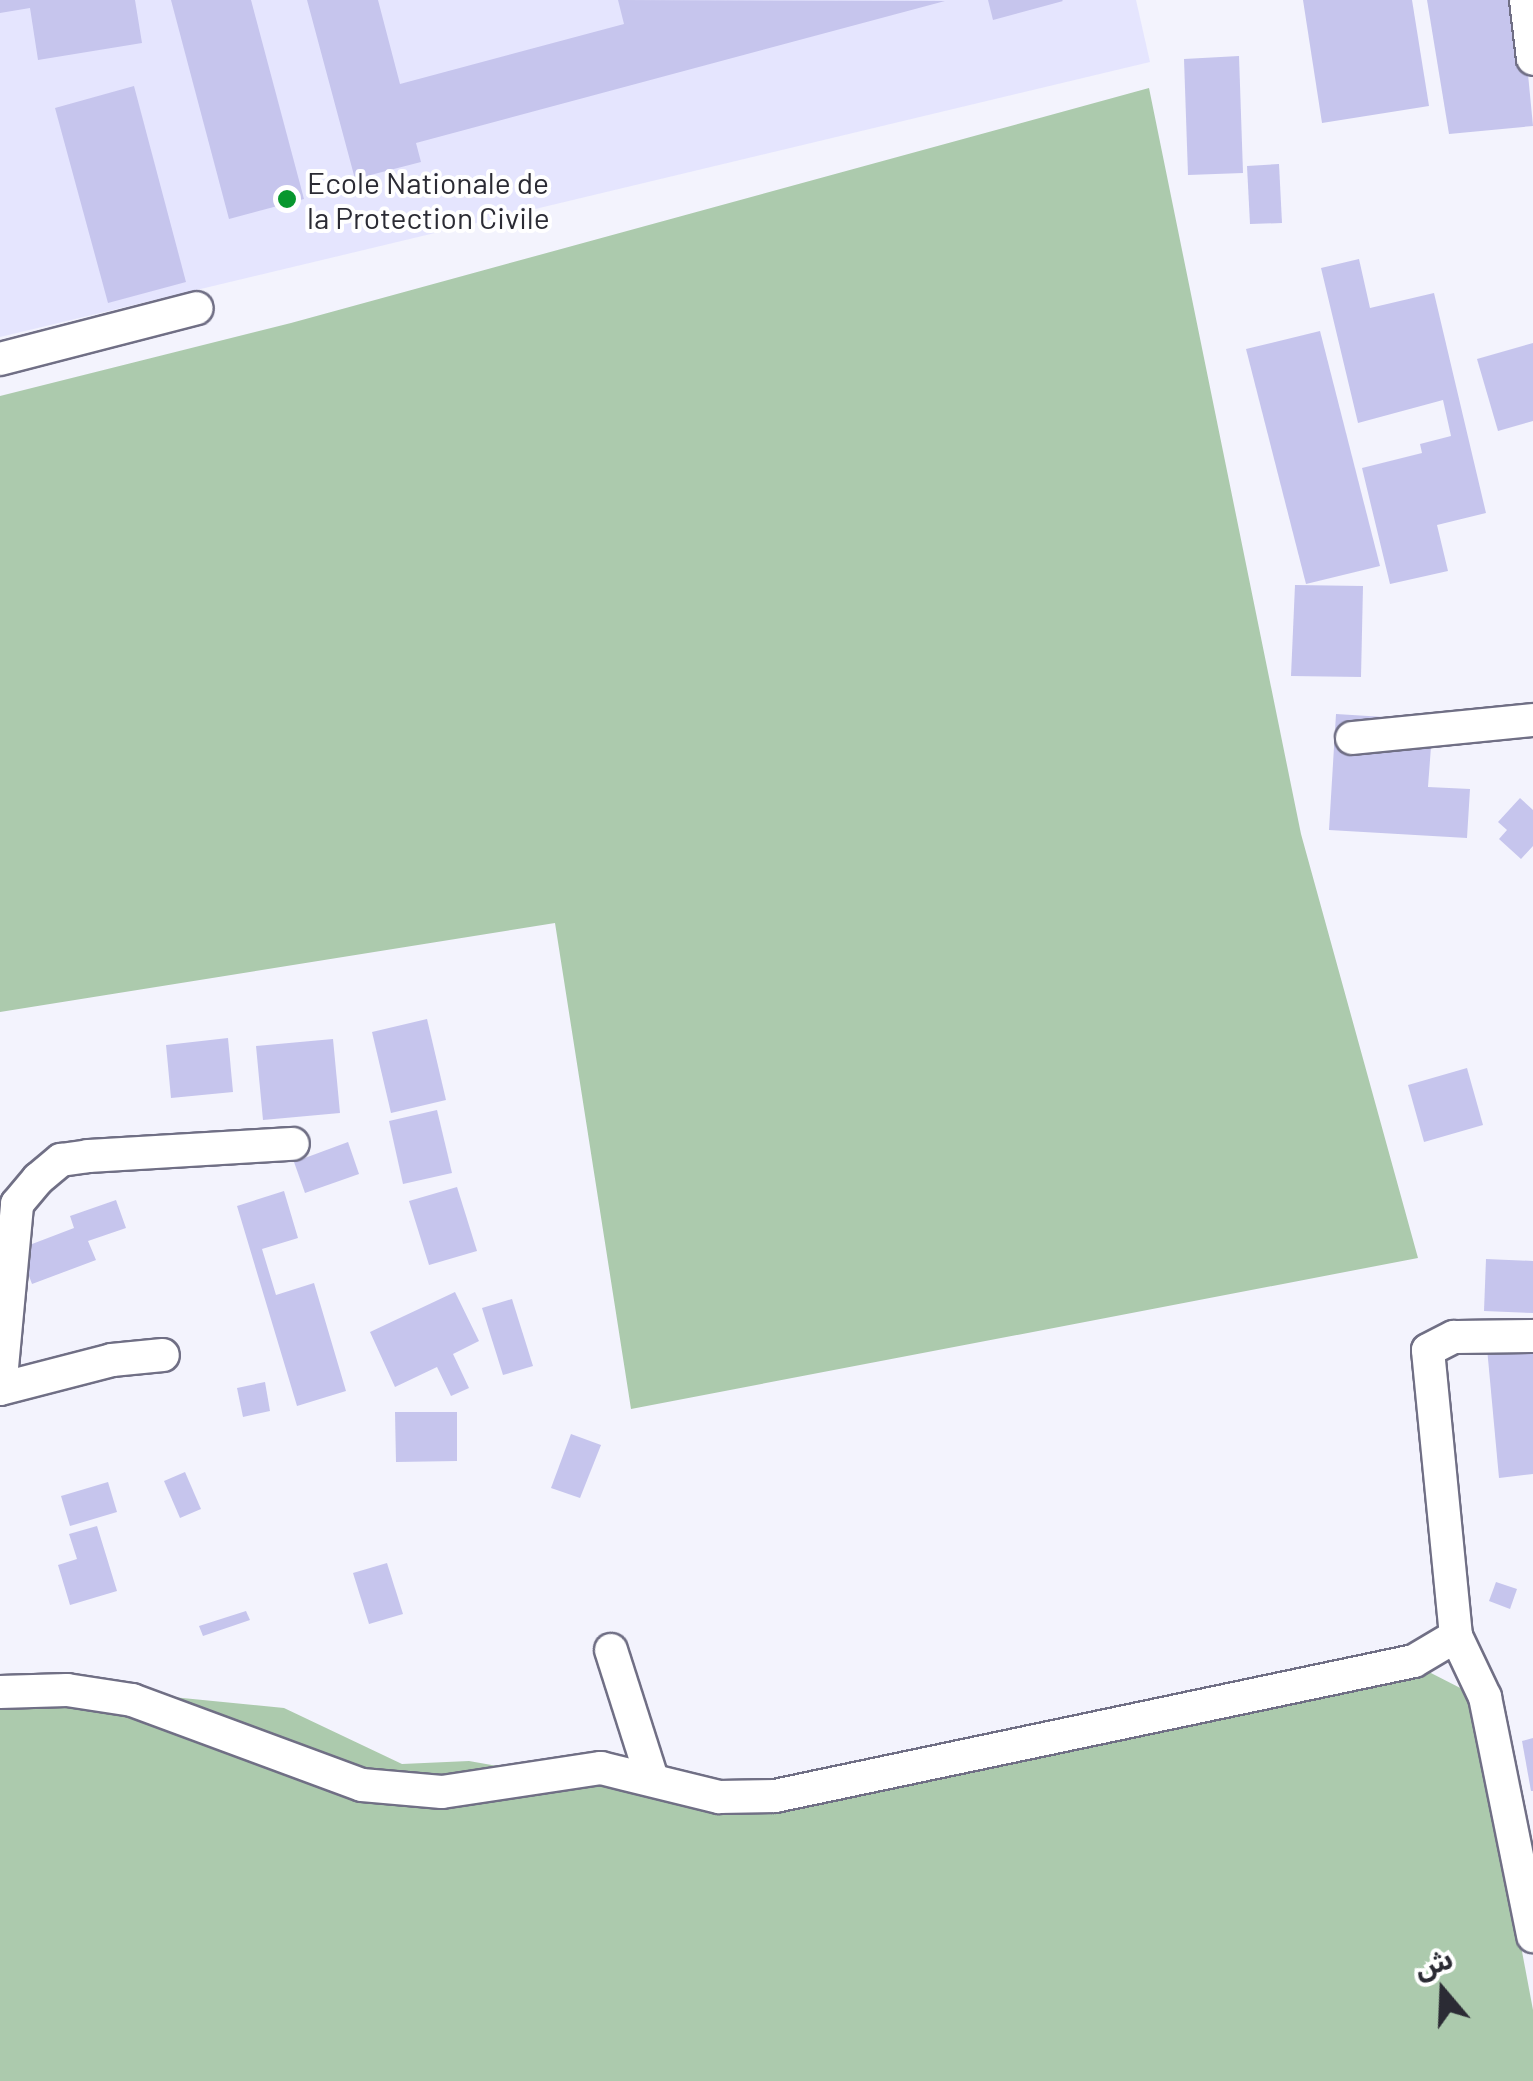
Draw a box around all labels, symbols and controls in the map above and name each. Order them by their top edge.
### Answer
place label: Ecole Nationale de la Protection Civile [307,164,550,234]
marker: Ecole Nationale de la Protection Civile [276,188,298,210]
text: ش [1410,1940,1457,1985]
north arrow [1393,1941,1493,2041]

